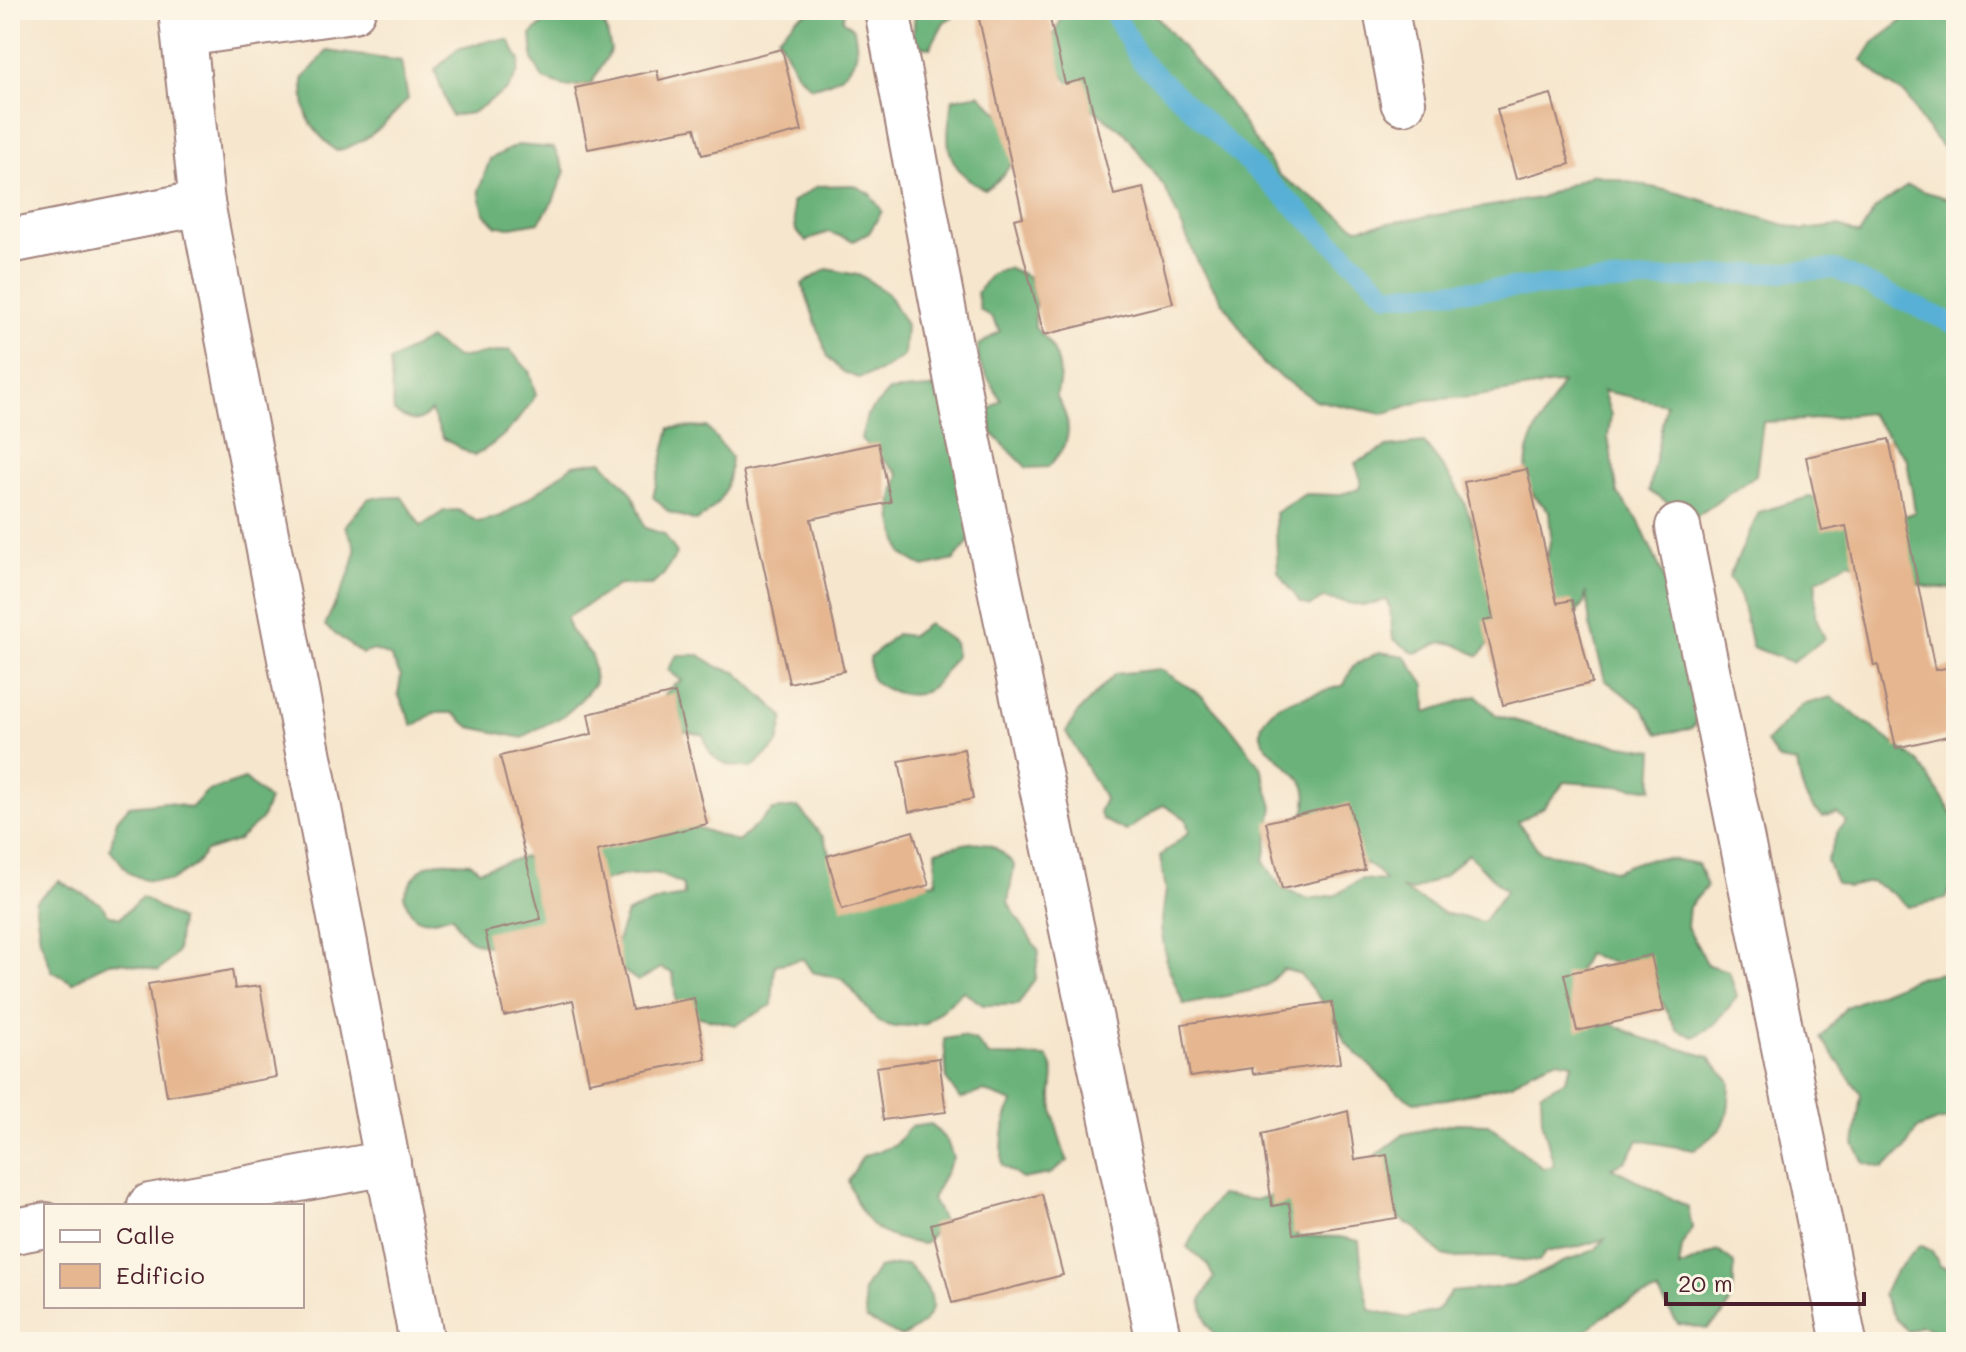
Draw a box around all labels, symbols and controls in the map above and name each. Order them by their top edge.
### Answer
legend [44,1204,304,1308]
text: Calle [116,1219,175,1250]
scale bar [1666,1256,1864,1306]
text: Edificio [116,1259,205,1290]
text: 20 m [1678,1267,1733,1298]

